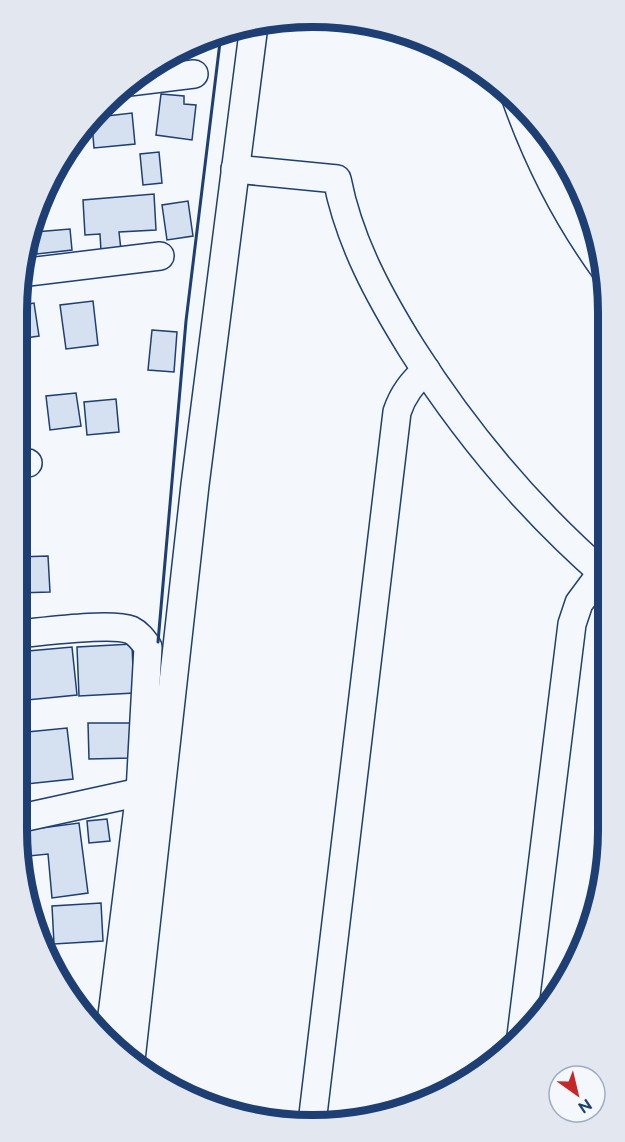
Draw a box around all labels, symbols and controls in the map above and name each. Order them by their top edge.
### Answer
north arrow [547,1064,607,1124]
text: N [575,1095,595,1117]

